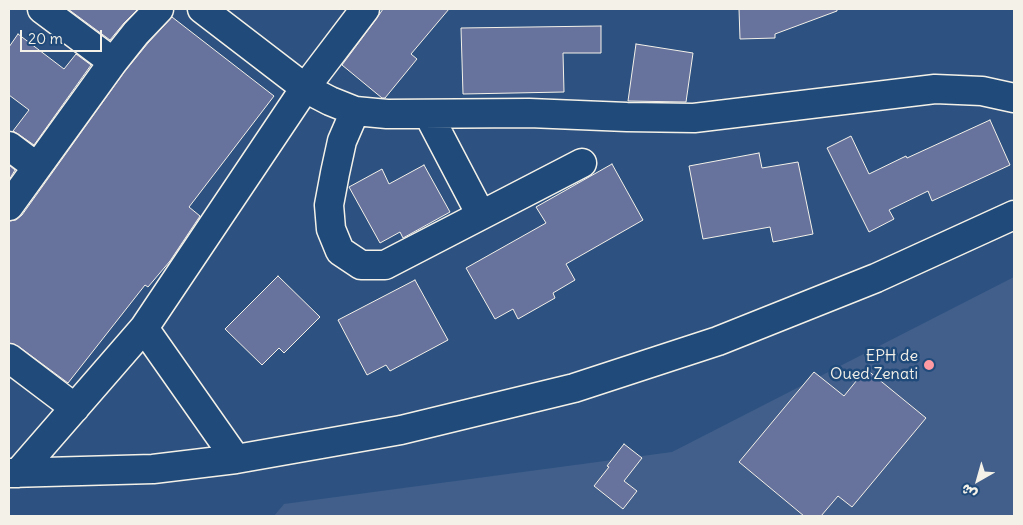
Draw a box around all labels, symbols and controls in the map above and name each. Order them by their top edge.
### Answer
scale bar [22,20,105,52]
text: 20 m [28,29,63,48]
place label: EPH de Oued Zenati [830,346,918,384]
marker: EPH de Oued Zenati [922,358,936,372]
north arrow [953,455,1003,505]
text: ش [957,480,980,504]

